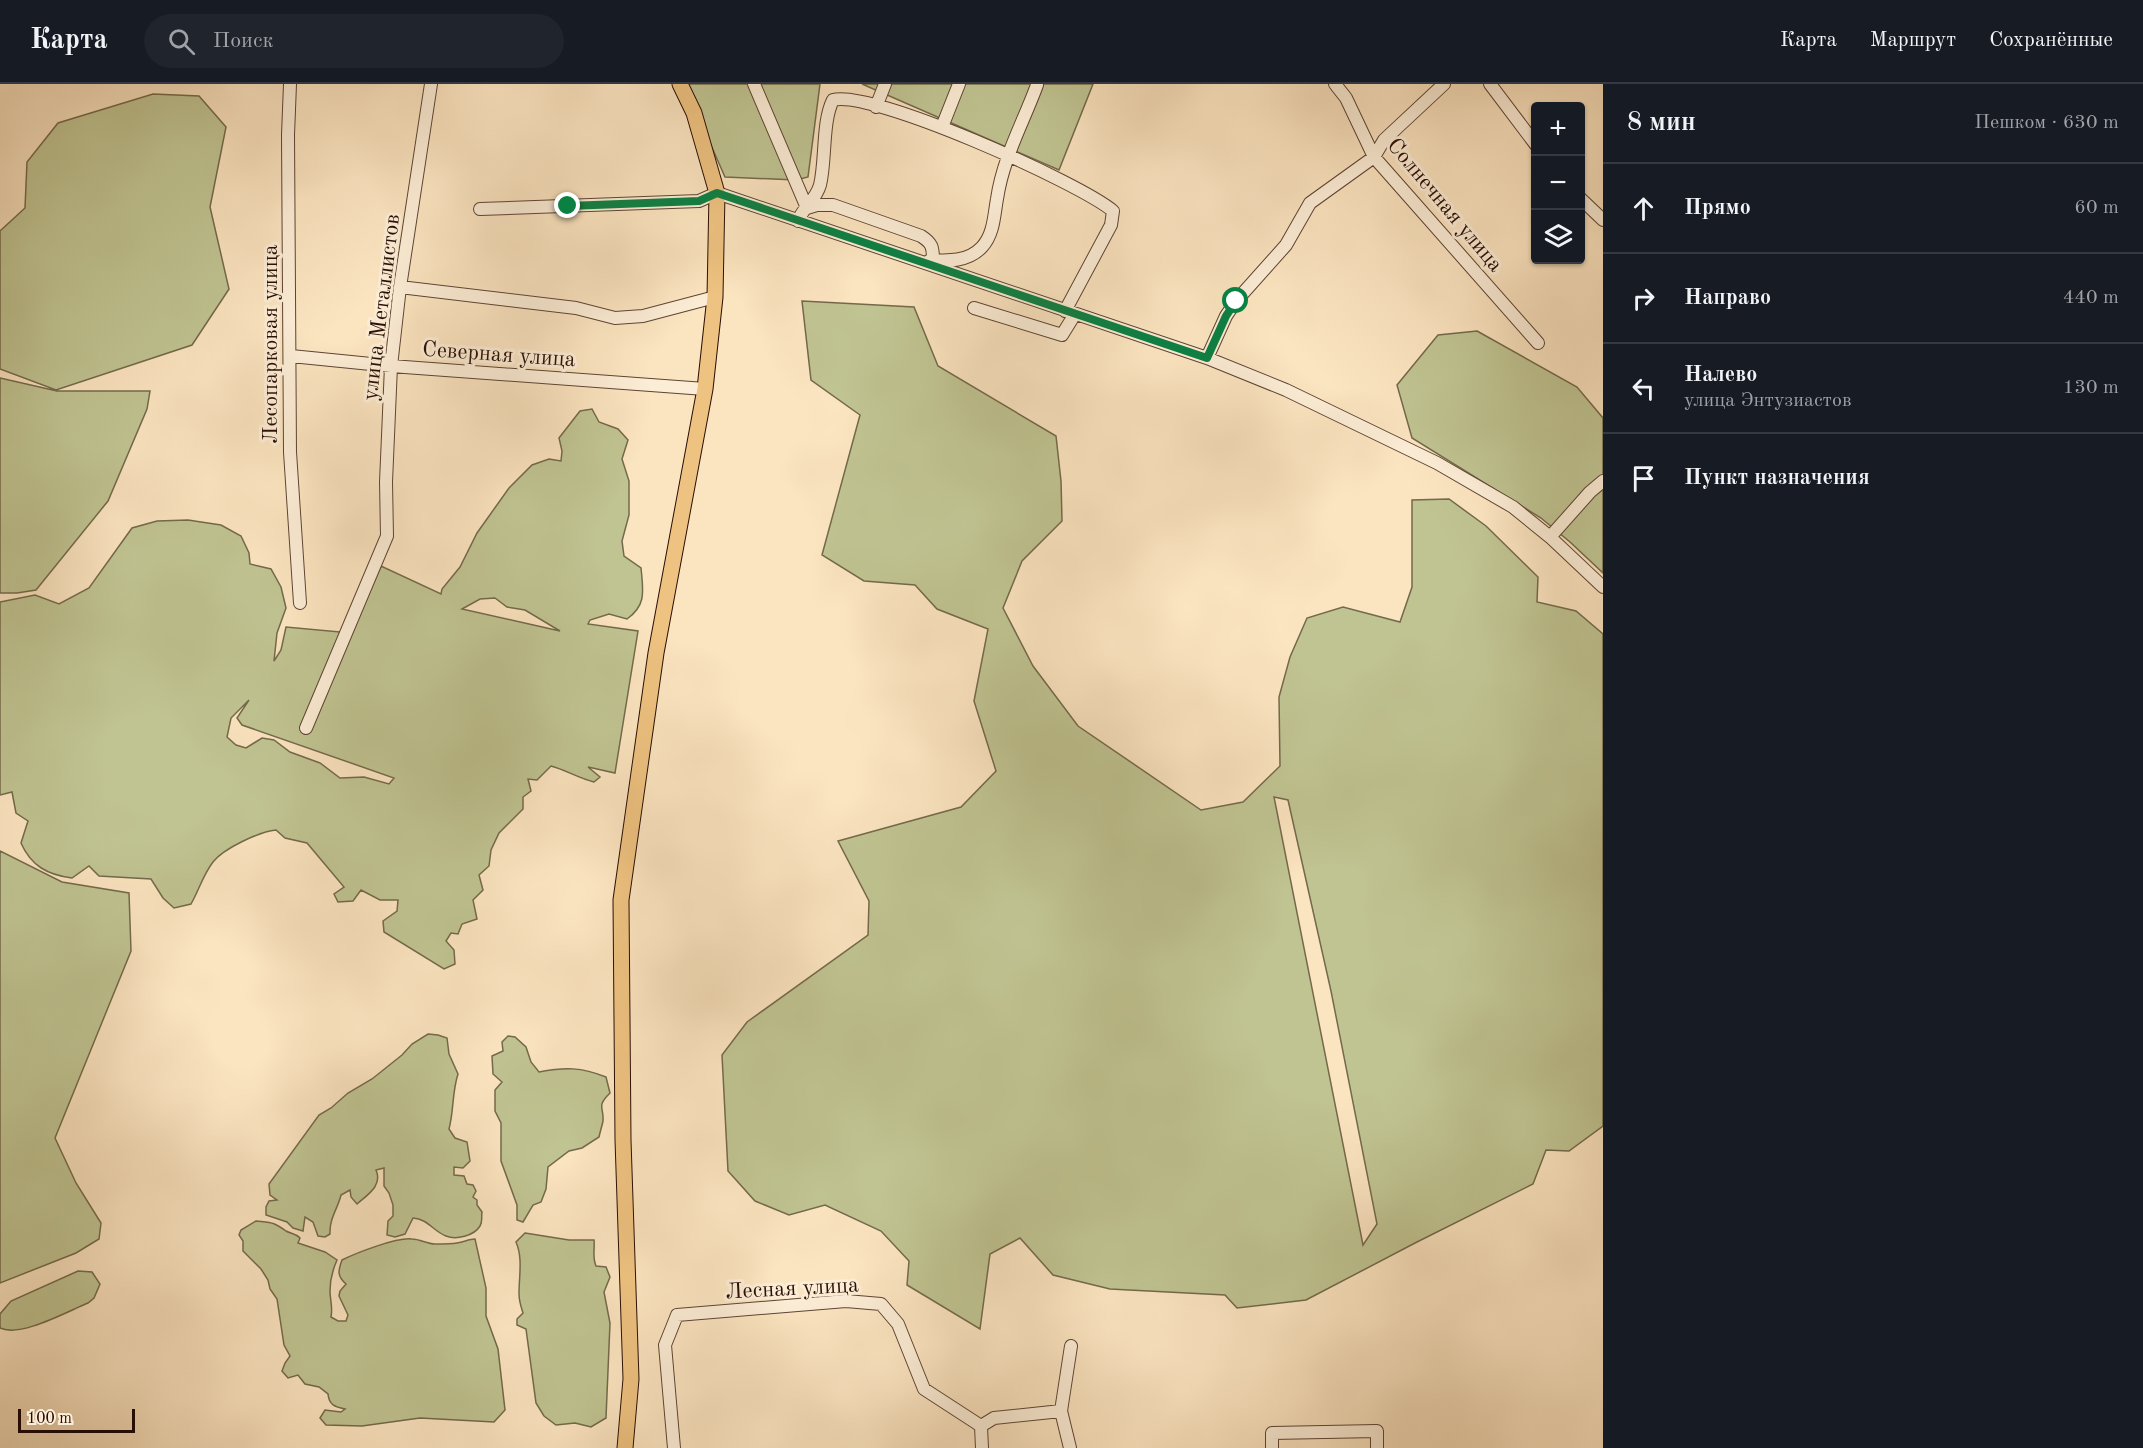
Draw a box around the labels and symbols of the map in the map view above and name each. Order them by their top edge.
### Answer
street label: Солнечная улица [1382,134,1507,276]
route end [554,192,580,218]
street label: улица Металлистов [360,213,404,402]
street label: Лесопарковая улица [260,244,282,444]
route start [1222,287,1248,313]
street label: Северная улица [421,339,576,371]
street label: Лесная улица [725,1275,860,1303]
scale bar [18,1406,135,1434]

